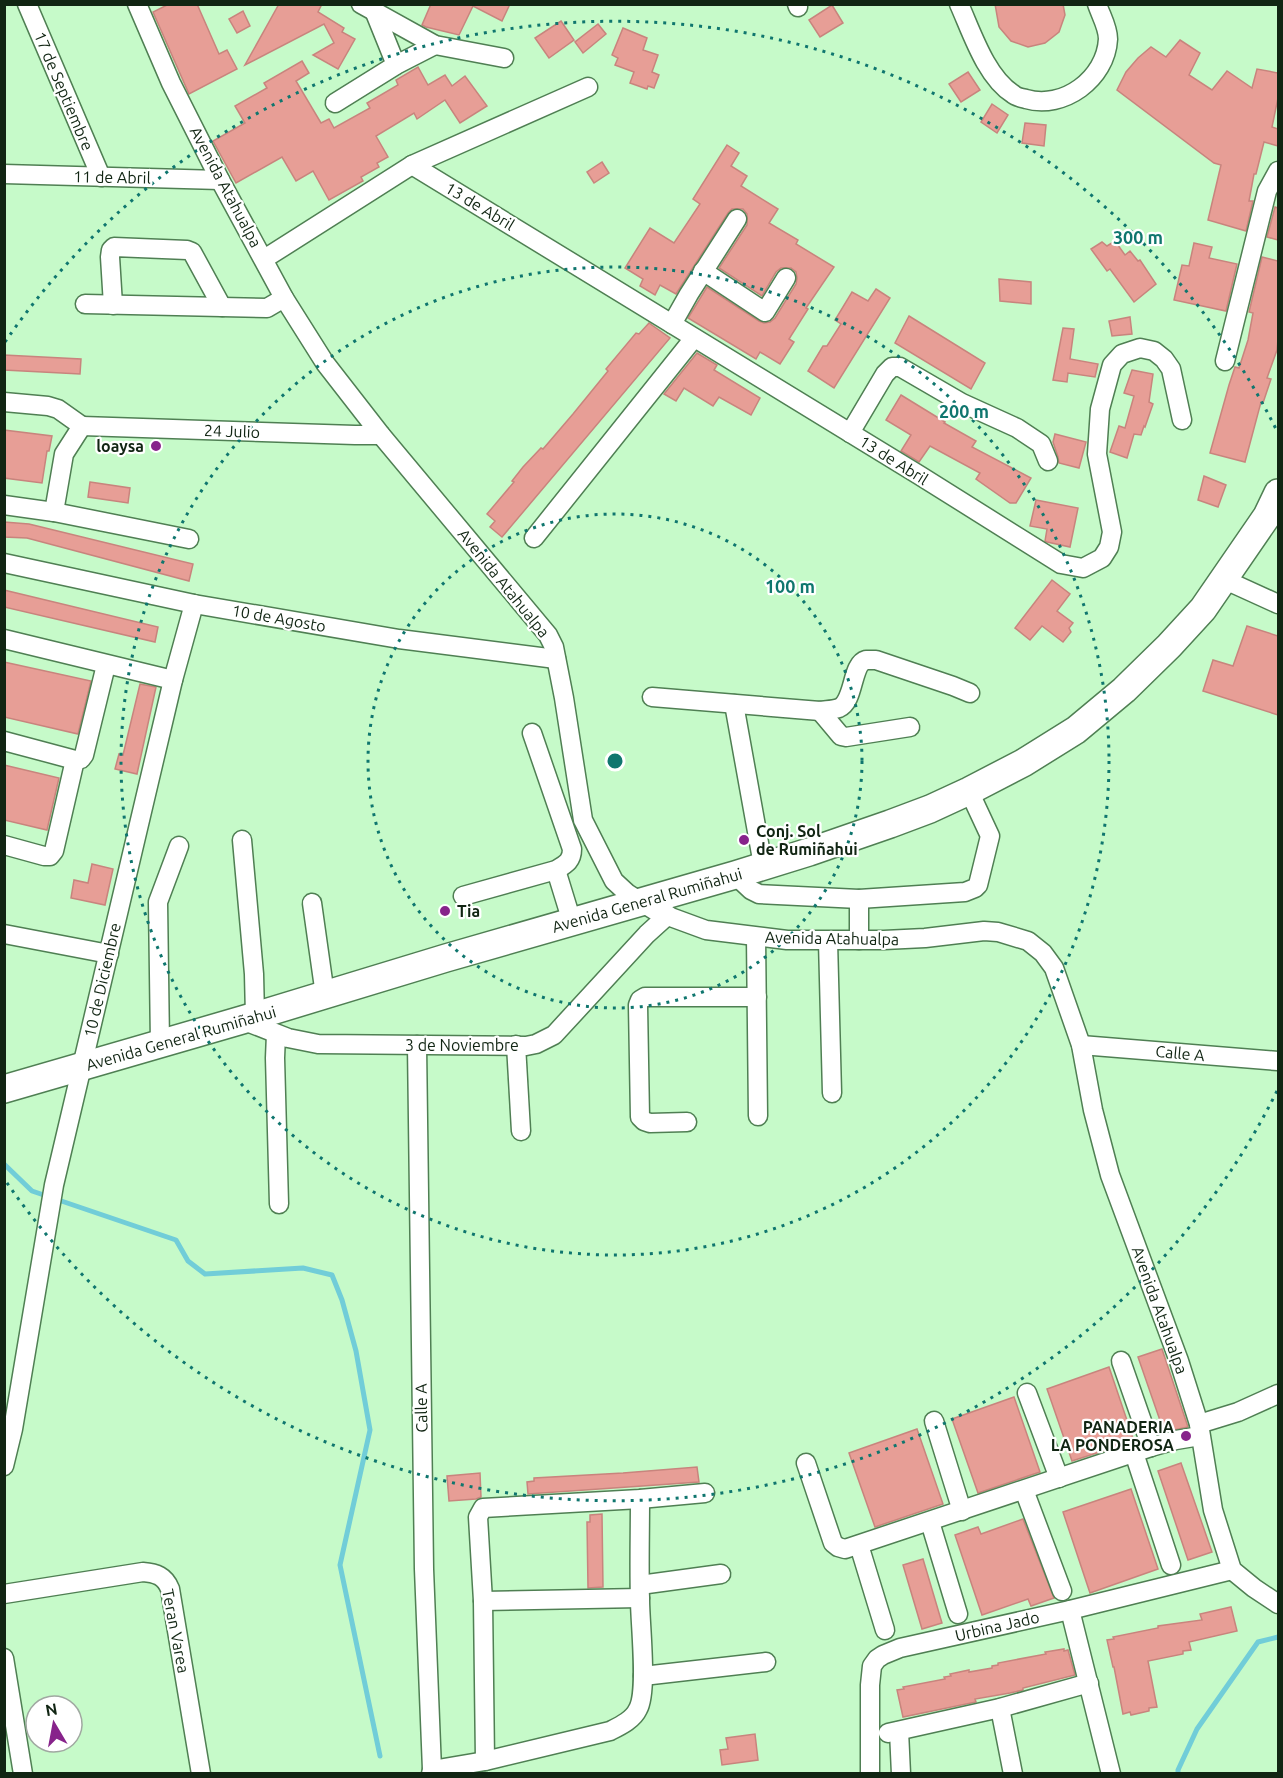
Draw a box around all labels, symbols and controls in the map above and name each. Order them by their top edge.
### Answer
street label: 17 de Septiembre [31,29,97,153]
street label: Avenida Atahualpa [187,124,265,250]
street label: 11 de Abril [73,167,151,187]
street label: 13 de Abril [442,178,518,234]
text: 300 m [1113,227,1163,247]
text: 200 m [939,401,989,421]
street label: 24 Julio [204,421,260,441]
street label: 13 de Abril [856,432,932,488]
place label: loaysa [96,437,144,455]
marker: loaysa [149,439,163,453]
street label: Avenida Atahualpa [455,525,553,641]
text: 100 m [765,576,815,596]
street label: 10 de Agosto [231,601,327,635]
centre of rings [605,751,625,771]
place label: Conj. Sol de Rumiñahui [756,822,858,858]
marker: Conj. Sol de Rumiñahui [737,833,751,847]
street label: Avenida General Rumiñahui [550,864,744,936]
place label: Tia [457,902,480,920]
marker: Tia [438,904,452,918]
street label: 10 de Diciembre [80,921,124,1039]
street label: Avenida Atahualpa [765,928,899,948]
street label: Avenida General Rumiñahui [84,1002,278,1074]
street label: 3 de Noviembre [405,1036,519,1054]
street label: Calle A [1155,1042,1206,1064]
street label: Avenida Atahualpa [1129,1244,1191,1376]
street label: Calle A [412,1383,430,1433]
place label: PANADERIA LA PONDEROSA [1051,1418,1175,1454]
marker: PANADERIA LA PONDEROSA [1179,1429,1193,1443]
street label: Teran Varea [159,1587,193,1675]
street label: Urbina Jado [953,1608,1041,1644]
north arrow [24,1694,84,1754]
text: N [44,1699,59,1719]

